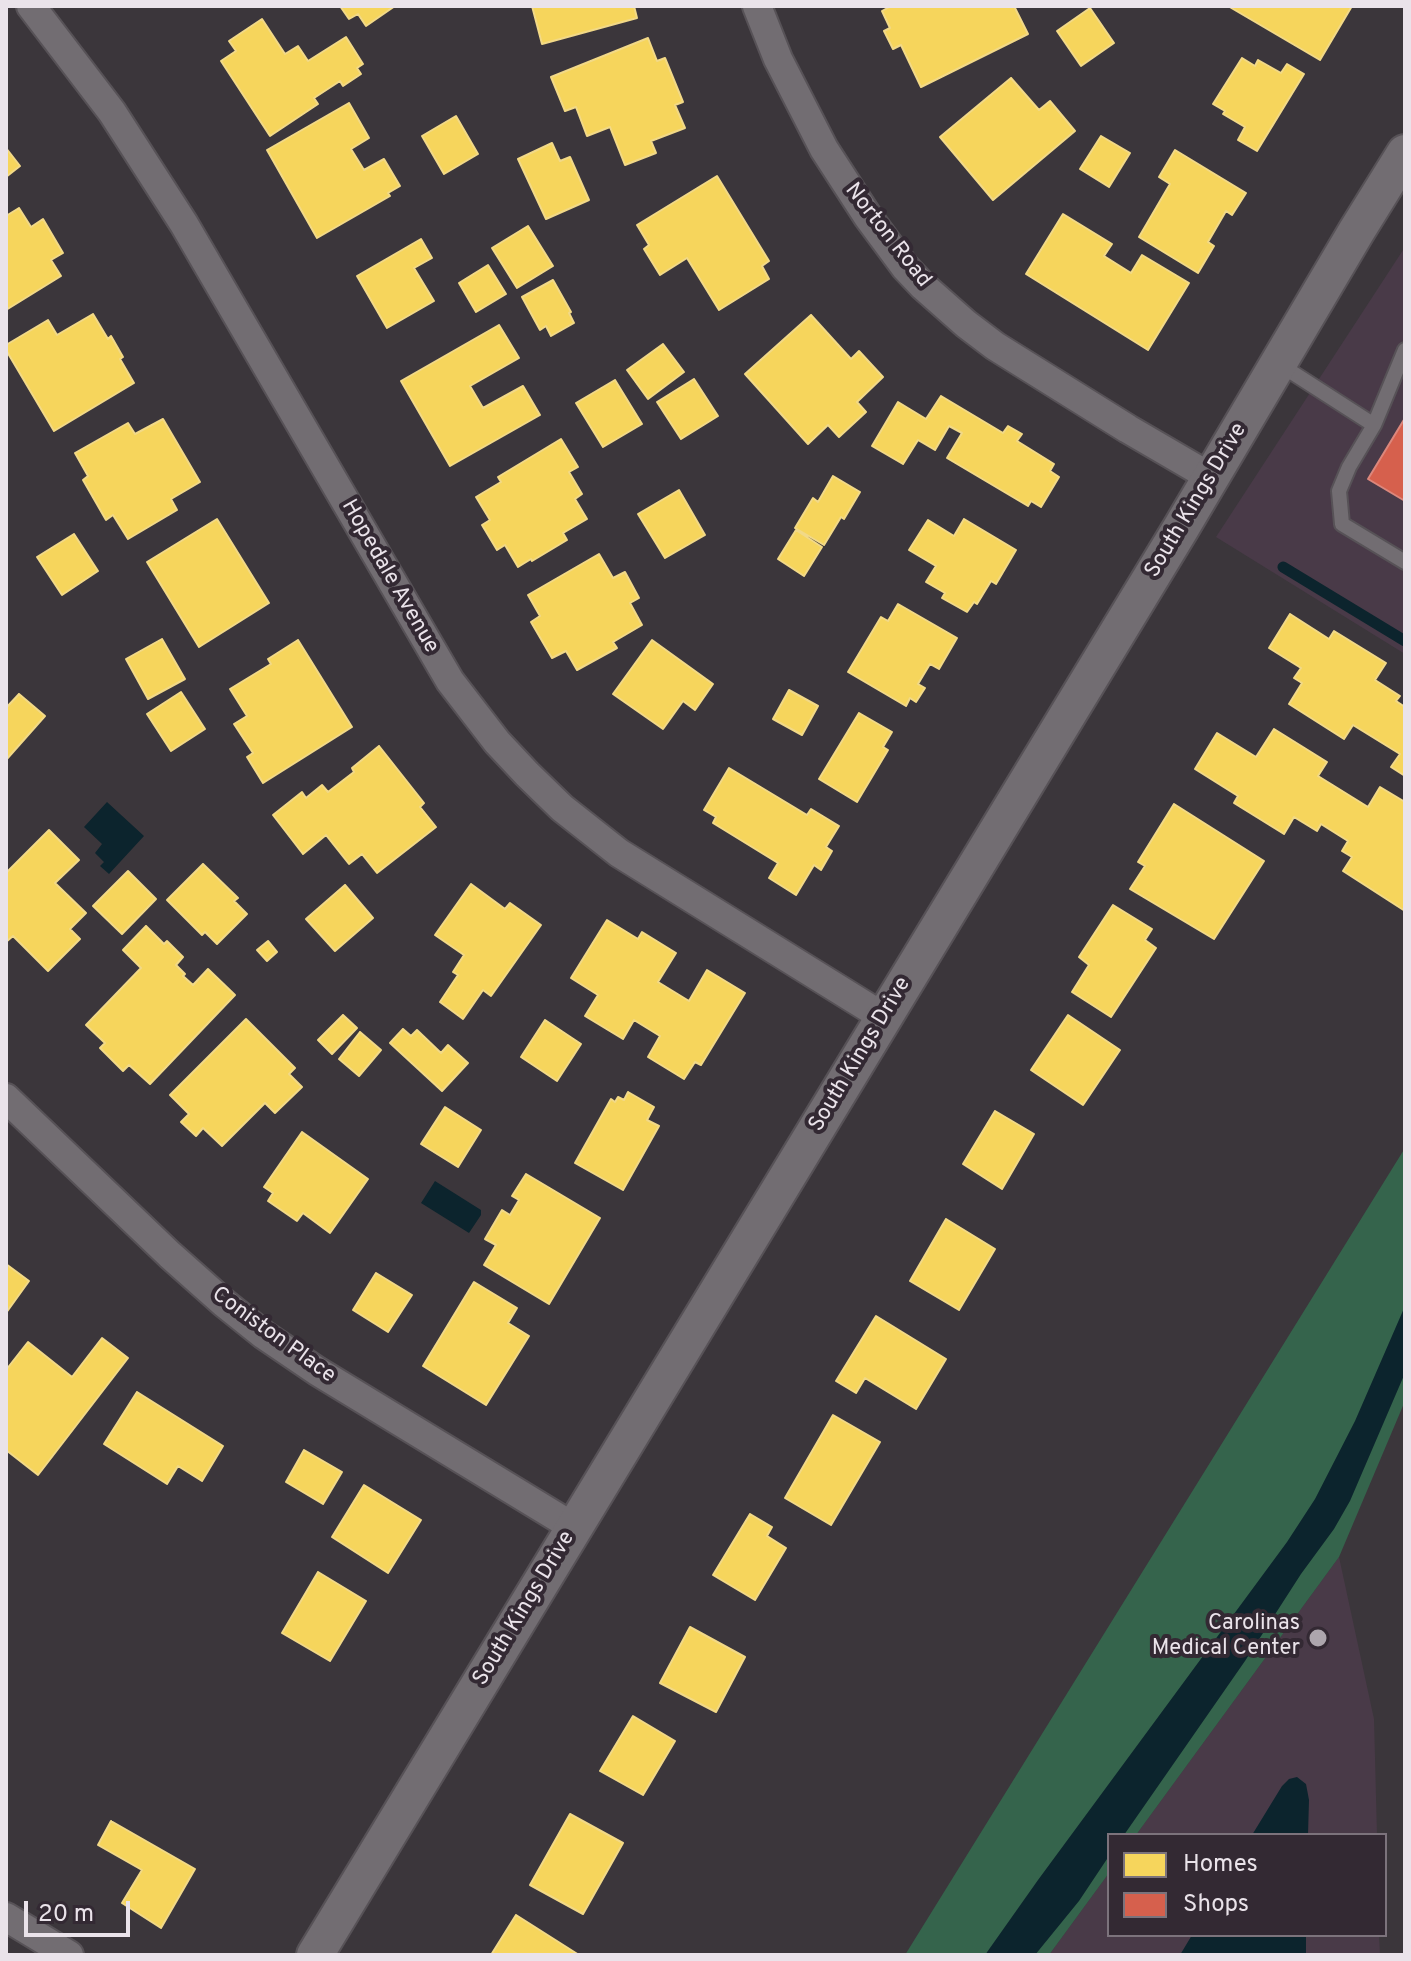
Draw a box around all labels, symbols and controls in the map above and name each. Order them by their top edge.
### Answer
street label: Norton Road [838,178,936,294]
street label: South Kings Drive [1140,419,1254,583]
street label: Hopedale Avenue [334,496,444,658]
street label: South Kings Drive [804,973,918,1137]
street label: Coniston Place [206,1282,340,1390]
street label: South Kings Drive [468,1527,582,1691]
place label: Carolinas Medical Center [1152,1612,1300,1664]
marker: Carolinas Medical Center [1307,1627,1329,1649]
legend [1107,1833,1387,1937]
text: Homes [1183,1850,1258,1880]
scale bar [28,1885,134,1935]
text: Shops [1183,1890,1249,1920]
text: 20 m [38,1900,94,1930]

